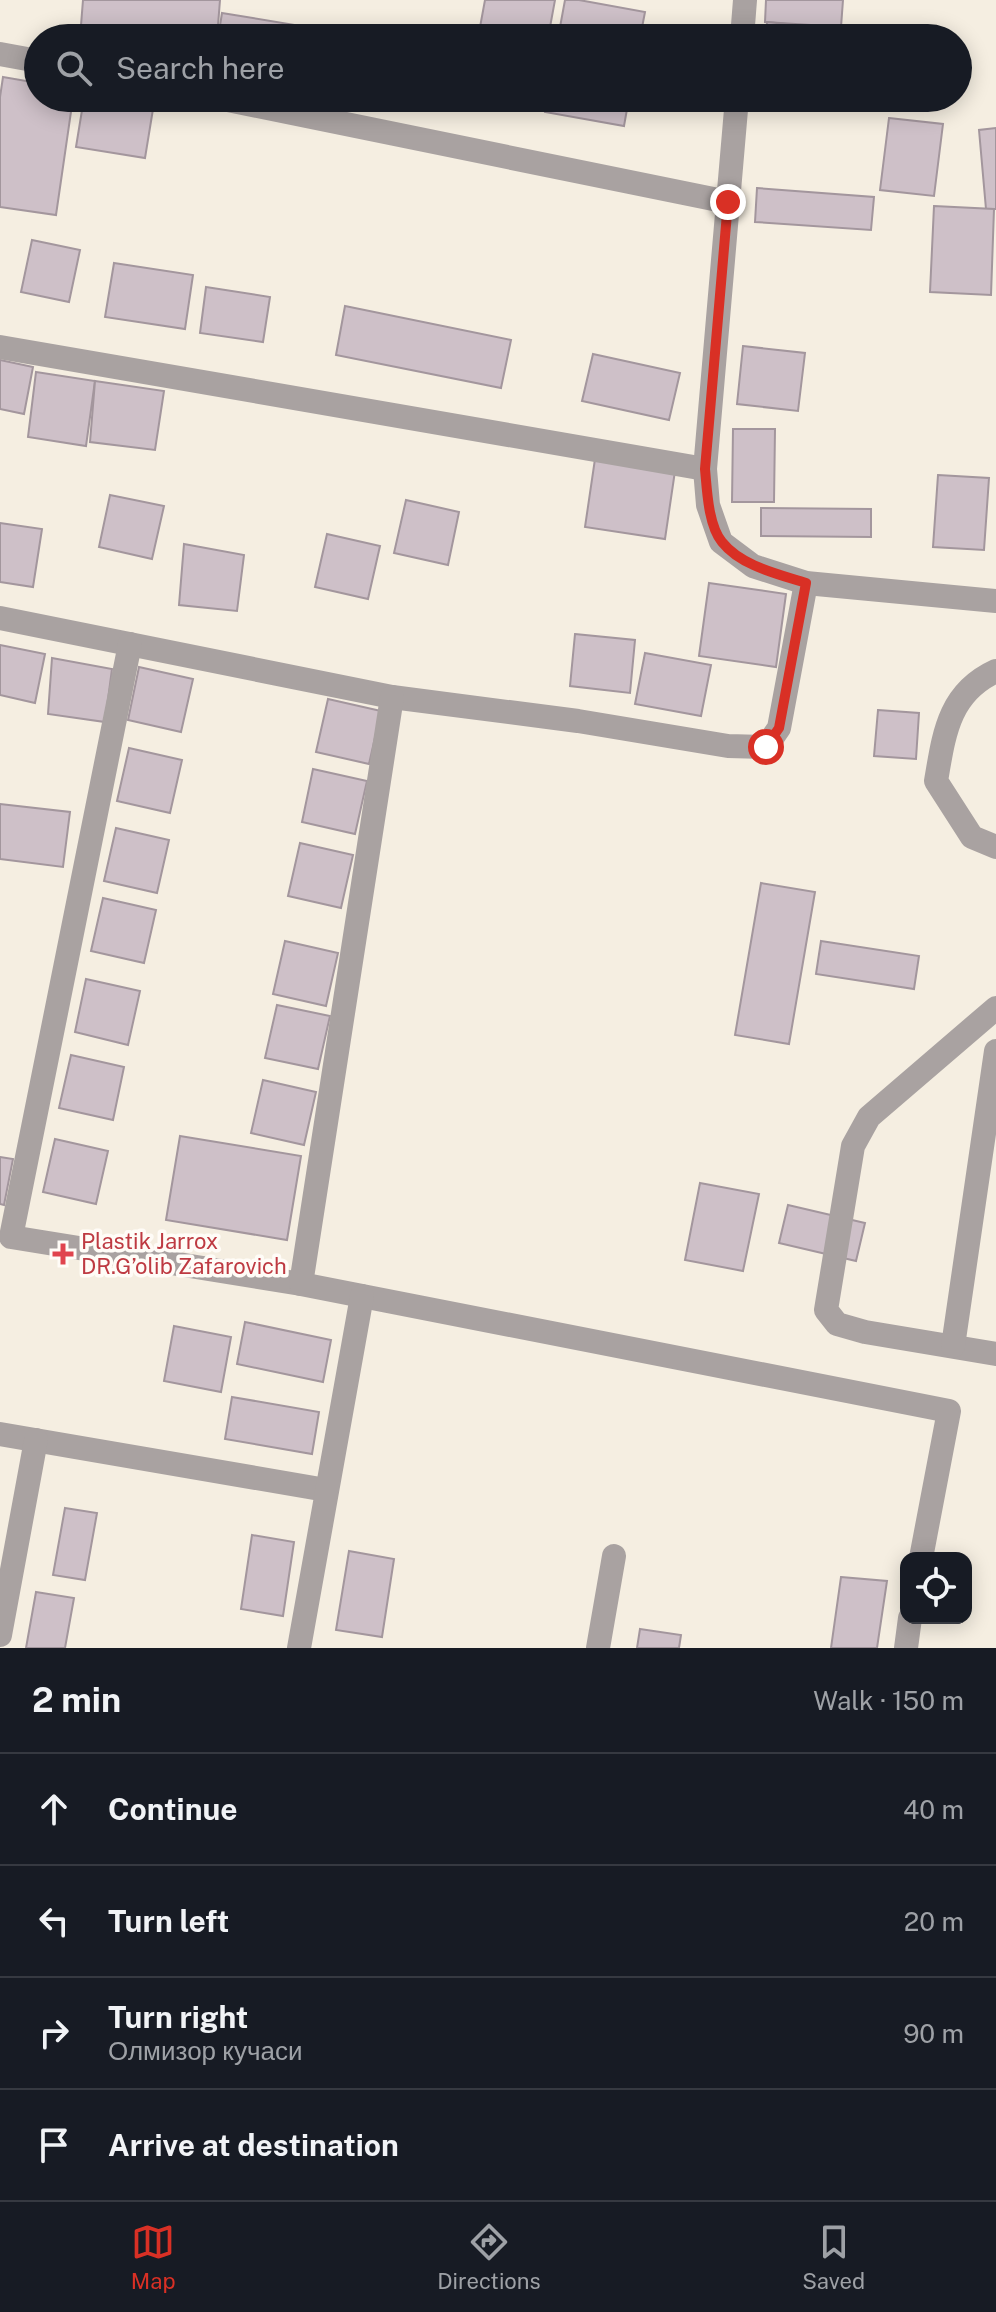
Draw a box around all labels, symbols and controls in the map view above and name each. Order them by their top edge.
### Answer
search box [24,24,972,112]
icon: search [52,46,96,90]
text: Search here [116,50,284,86]
route end [710,184,746,220]
route start [748,729,784,765]
place label: Plastik Jarrox DR.G’olib Zafarovich [81,1228,287,1279]
marker: Plastik Jarrox DR.G’olib Zafarovich [52,1243,74,1265]
map controls [900,1552,972,1624]
button: locate [900,1552,972,1624]
text: 2 min [32,1680,121,1720]
text: Walk · 150 m [813,1685,964,1716]
icon: ahead [32,1787,76,1831]
text: Continue [108,1791,238,1827]
text: 40 m [903,1794,964,1825]
icon: left [32,1899,76,1943]
text: Turn left [108,1903,229,1939]
text: 20 m [904,1906,964,1937]
text: Turn right [108,1999,248,2035]
icon: right [32,2011,76,2055]
text: 90 m [903,2018,964,2049]
text: Олмизор кучаси [108,2035,303,2066]
icon: arrive [32,2123,76,2167]
text: Arrive at destination [108,2127,399,2163]
tab: Map [131,2220,176,2294]
tab: Directions [437,2220,541,2294]
tab: Saved [802,2220,865,2294]

